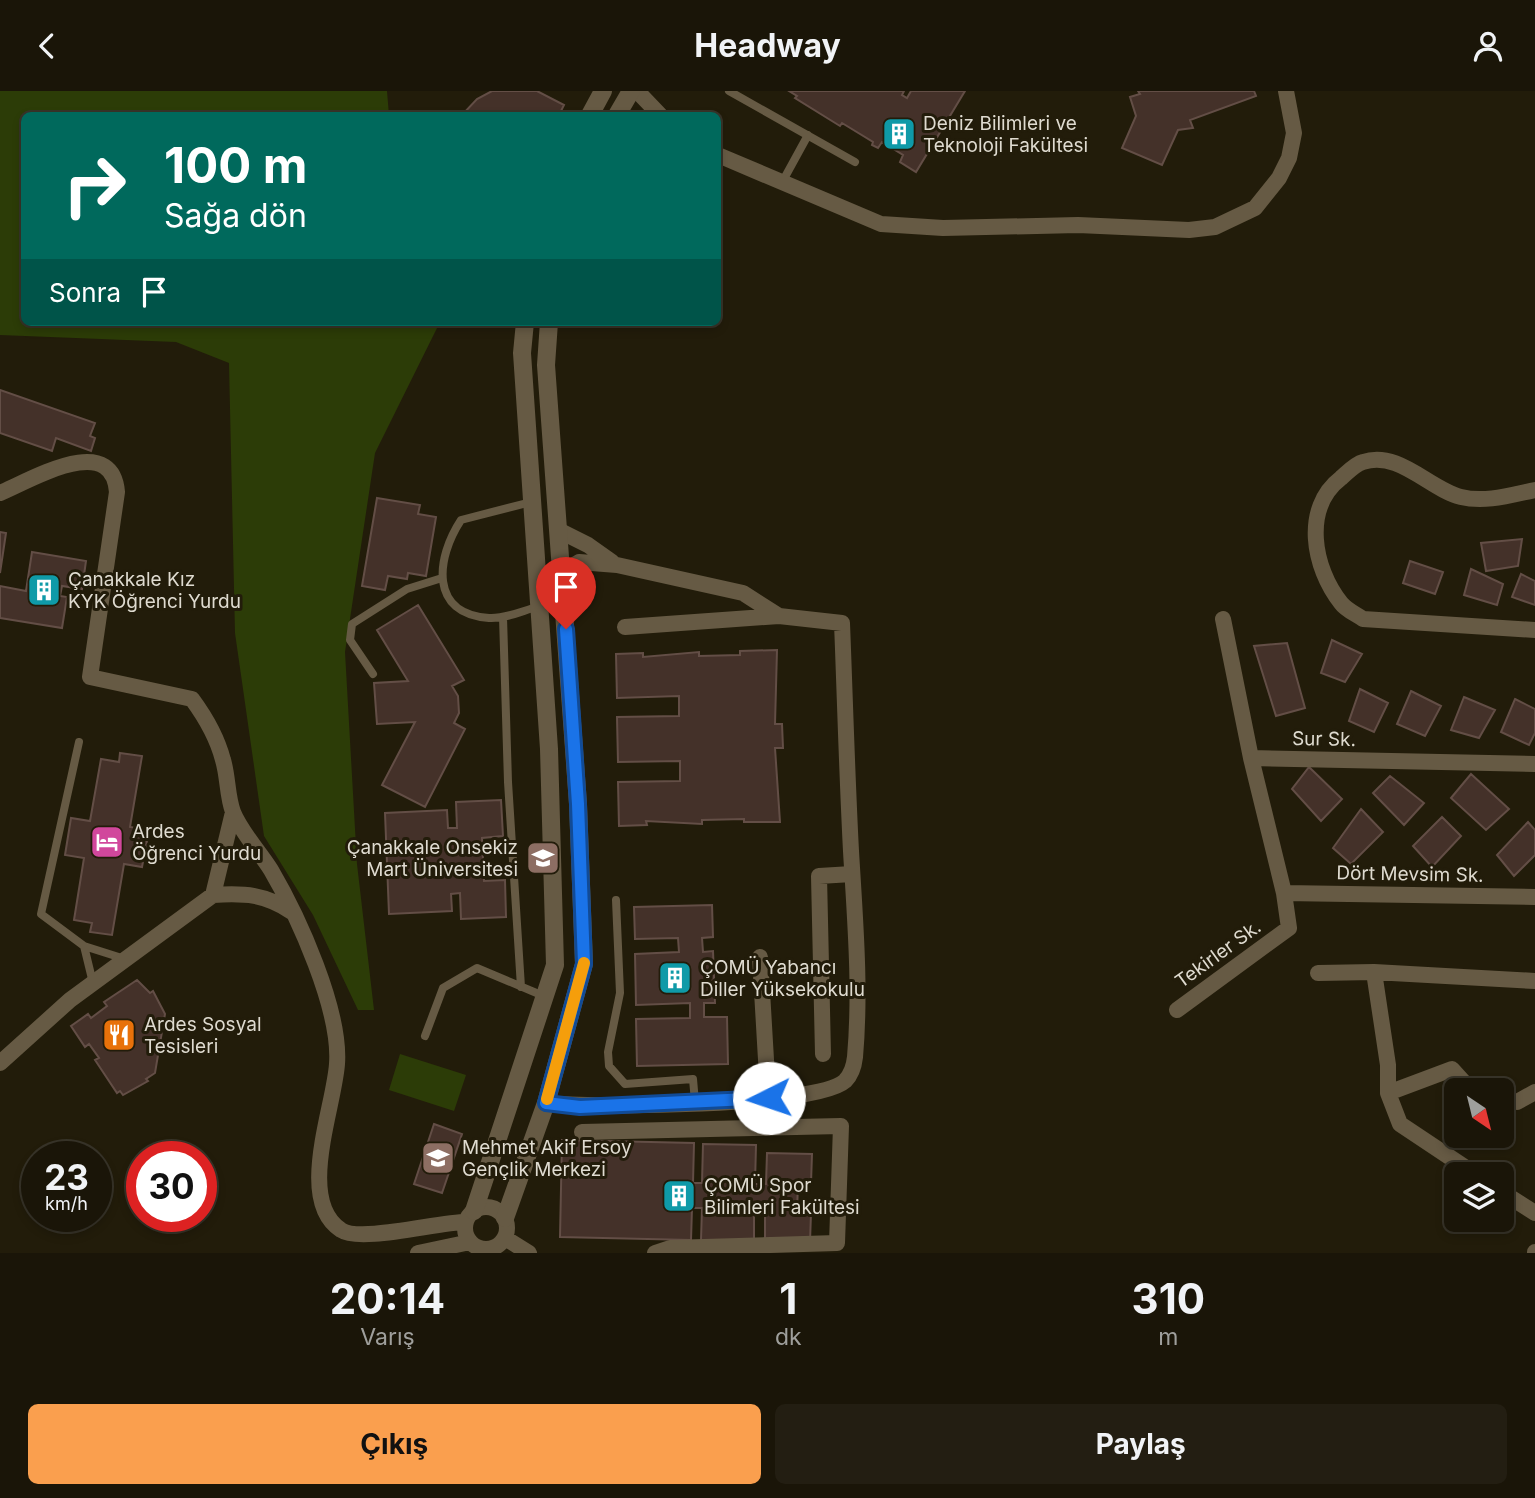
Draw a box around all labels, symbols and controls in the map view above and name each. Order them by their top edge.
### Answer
text: Headway [694,26,841,65]
icon: back [28,27,66,65]
icon: person [1469,27,1507,65]
place label: Deniz Bilimleri ve Teknoloji Fakültesi [923,112,1088,157]
building icon: Deniz Bilimleri ve Teknoloji Fakültesi [880,115,918,153]
text: 100 m [164,136,308,195]
icon: right [49,140,140,231]
text: Sağa dön [164,196,307,235]
icon: arrive [135,273,173,311]
text: Sonra [49,277,121,308]
pin [536,557,596,629]
place label: Çanakkale Kız KYK Öğrenci Yurdu [68,568,241,613]
icon: arrive [547,568,585,606]
building icon: Çanakkale Kız KYK Öğrenci Yurdu [25,571,63,609]
street label: Sur Sk. [1292,727,1356,751]
place label: Ardes Öğrenci Yurdu [132,820,261,865]
hotel icon: Ardes Öğrenci Yurdu [88,823,126,861]
place label: Çanakkale Onsekiz Mart Üniversitesi [347,836,518,881]
school or university icon: Çanakkale Onsekiz Mart Üniversitesi [524,839,562,877]
street label: Dört Mevsim Sk. [1336,861,1484,887]
street label: Tekirler Sk. [1171,915,1265,993]
place label: ÇOMÜ Yabancı Diller Yüksekokulu [700,956,865,1001]
building icon: ÇOMÜ Yabancı Diller Yüksekokulu [656,959,694,997]
place label: Ardes Sosyal Tesisleri [144,1013,262,1058]
restaurant icon: Ardes Sosyal Tesisleri [100,1016,138,1054]
position arrow [732,1061,806,1135]
north arrow [1444,1078,1514,1148]
map controls [1444,1078,1514,1232]
place label: Mehmet Akif Ersoy Gençlik Merkezi [462,1136,632,1181]
school or university icon: Mehmet Akif Ersoy Gençlik Merkezi [419,1139,457,1177]
speed limit sign: 30 [126,1141,217,1232]
text: 23 [44,1156,89,1198]
button: layers [1444,1162,1514,1232]
place label: ÇOMÜ Spor Bilimleri Fakültesi [704,1174,860,1219]
building icon: ÇOMÜ Spor Bilimleri Fakültesi [660,1177,698,1215]
text: km/h [45,1193,88,1214]
text: 20:14 [330,1273,445,1324]
text: 1 [779,1273,797,1324]
text: 310 [1132,1273,1205,1324]
text: Varış [360,1323,415,1351]
text: dk [775,1323,802,1351]
text: m [1158,1323,1178,1351]
button: Çıkış [28,1404,761,1484]
button: Paylaş [775,1404,1507,1484]

